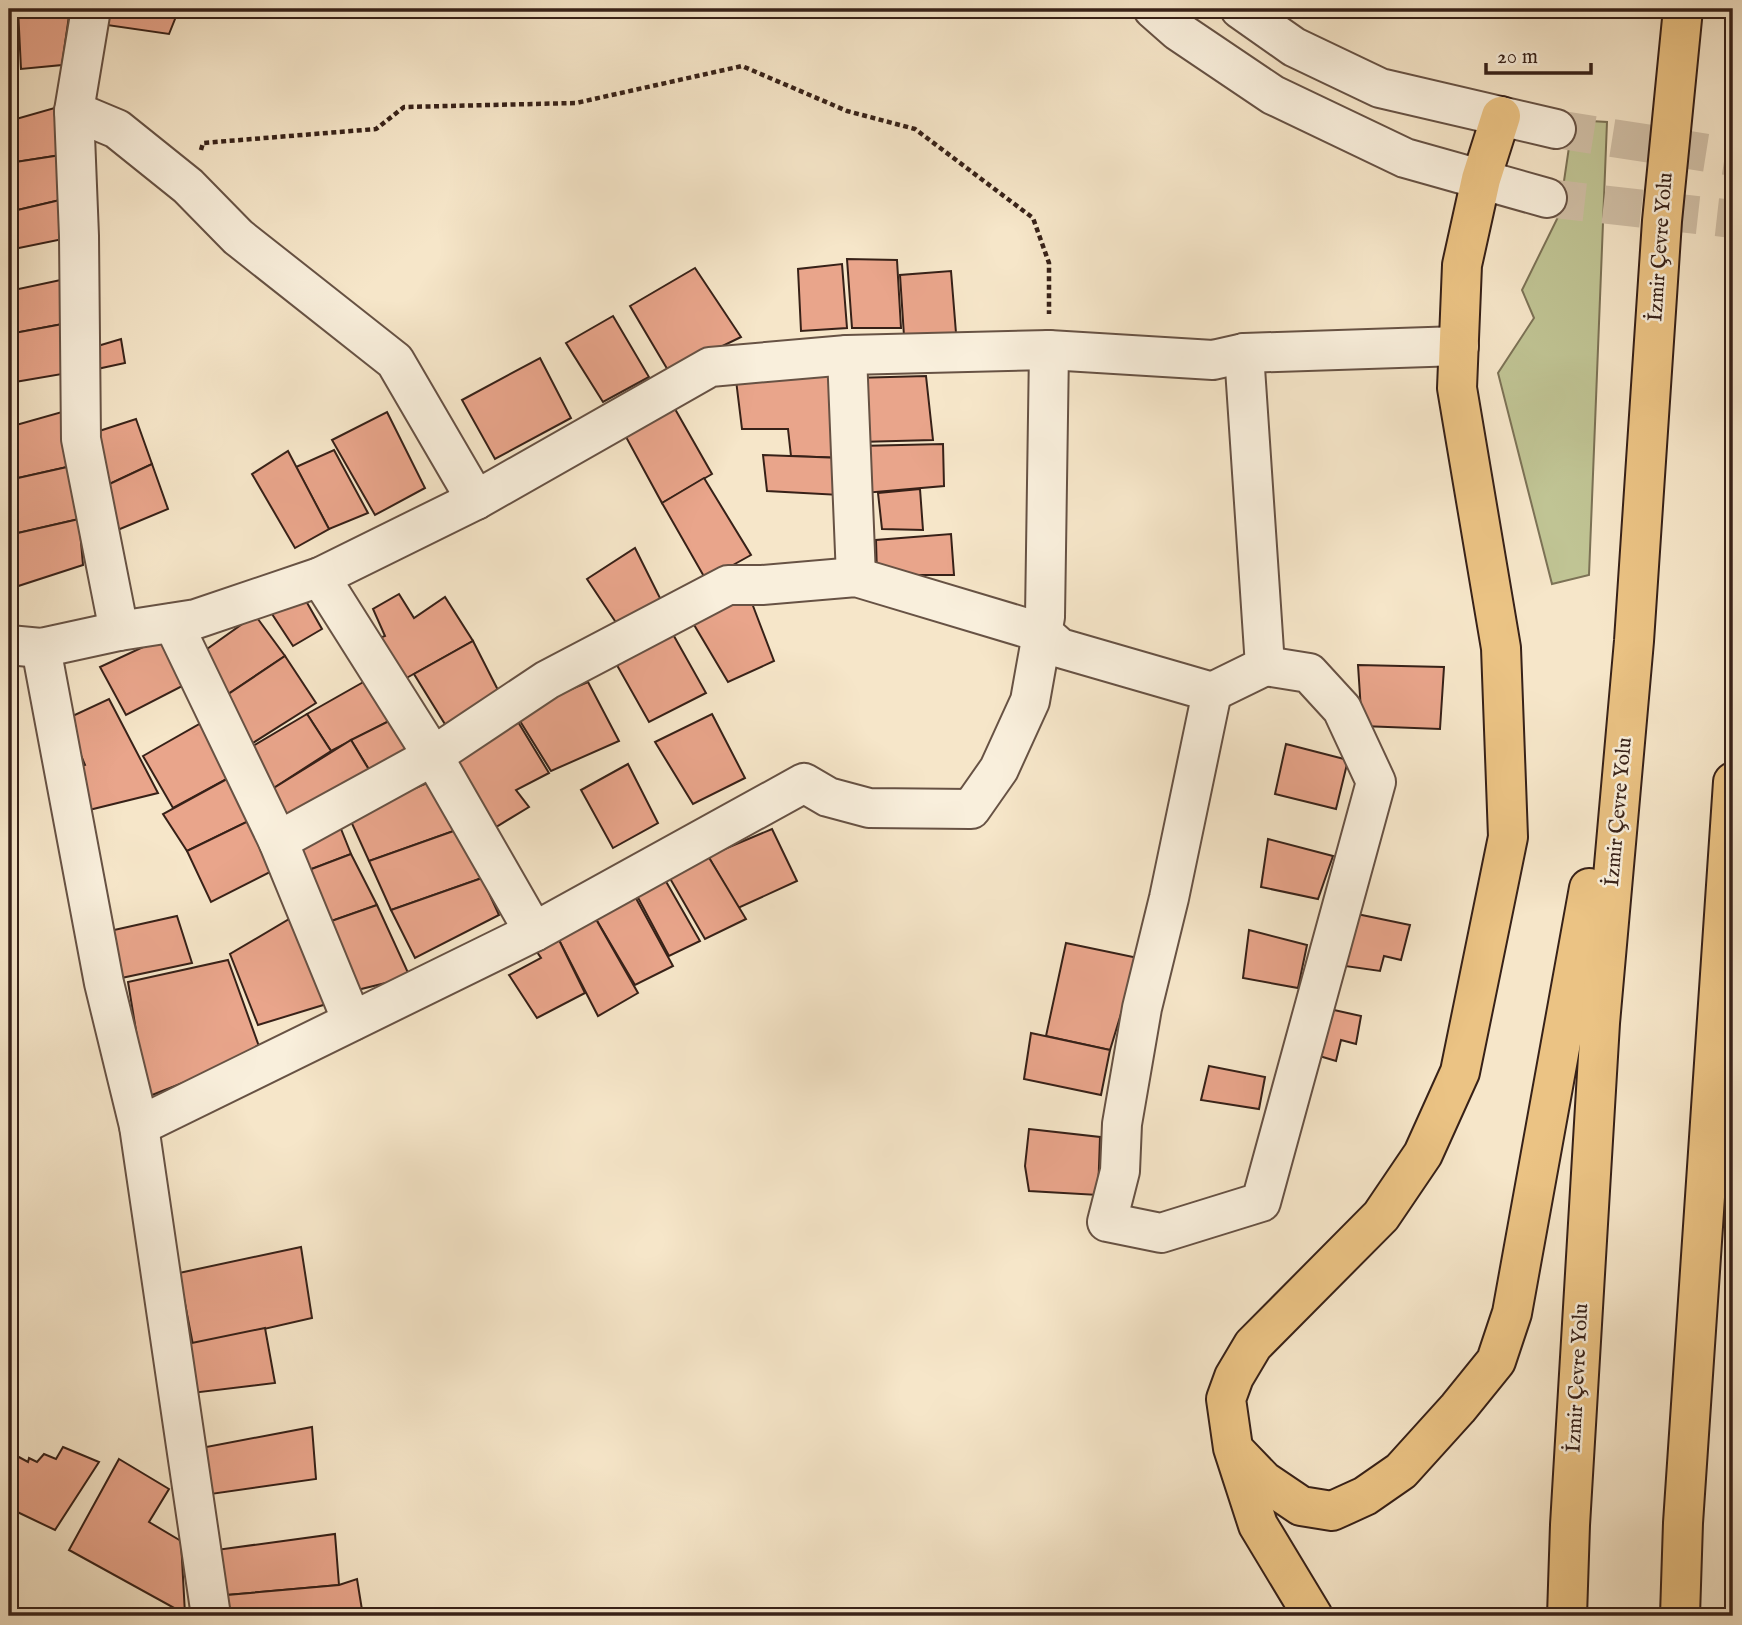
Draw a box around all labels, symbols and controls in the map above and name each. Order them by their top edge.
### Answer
scale bar [1486,32,1592,76]
text: 20 m [1497,44,1538,71]
street label: İzmir Çevre Yolu [1642,171,1680,323]
street label: İzmir Çevre Yolu [1599,736,1639,888]
street label: İzmir Çevre Yolu [1561,1303,1595,1453]

